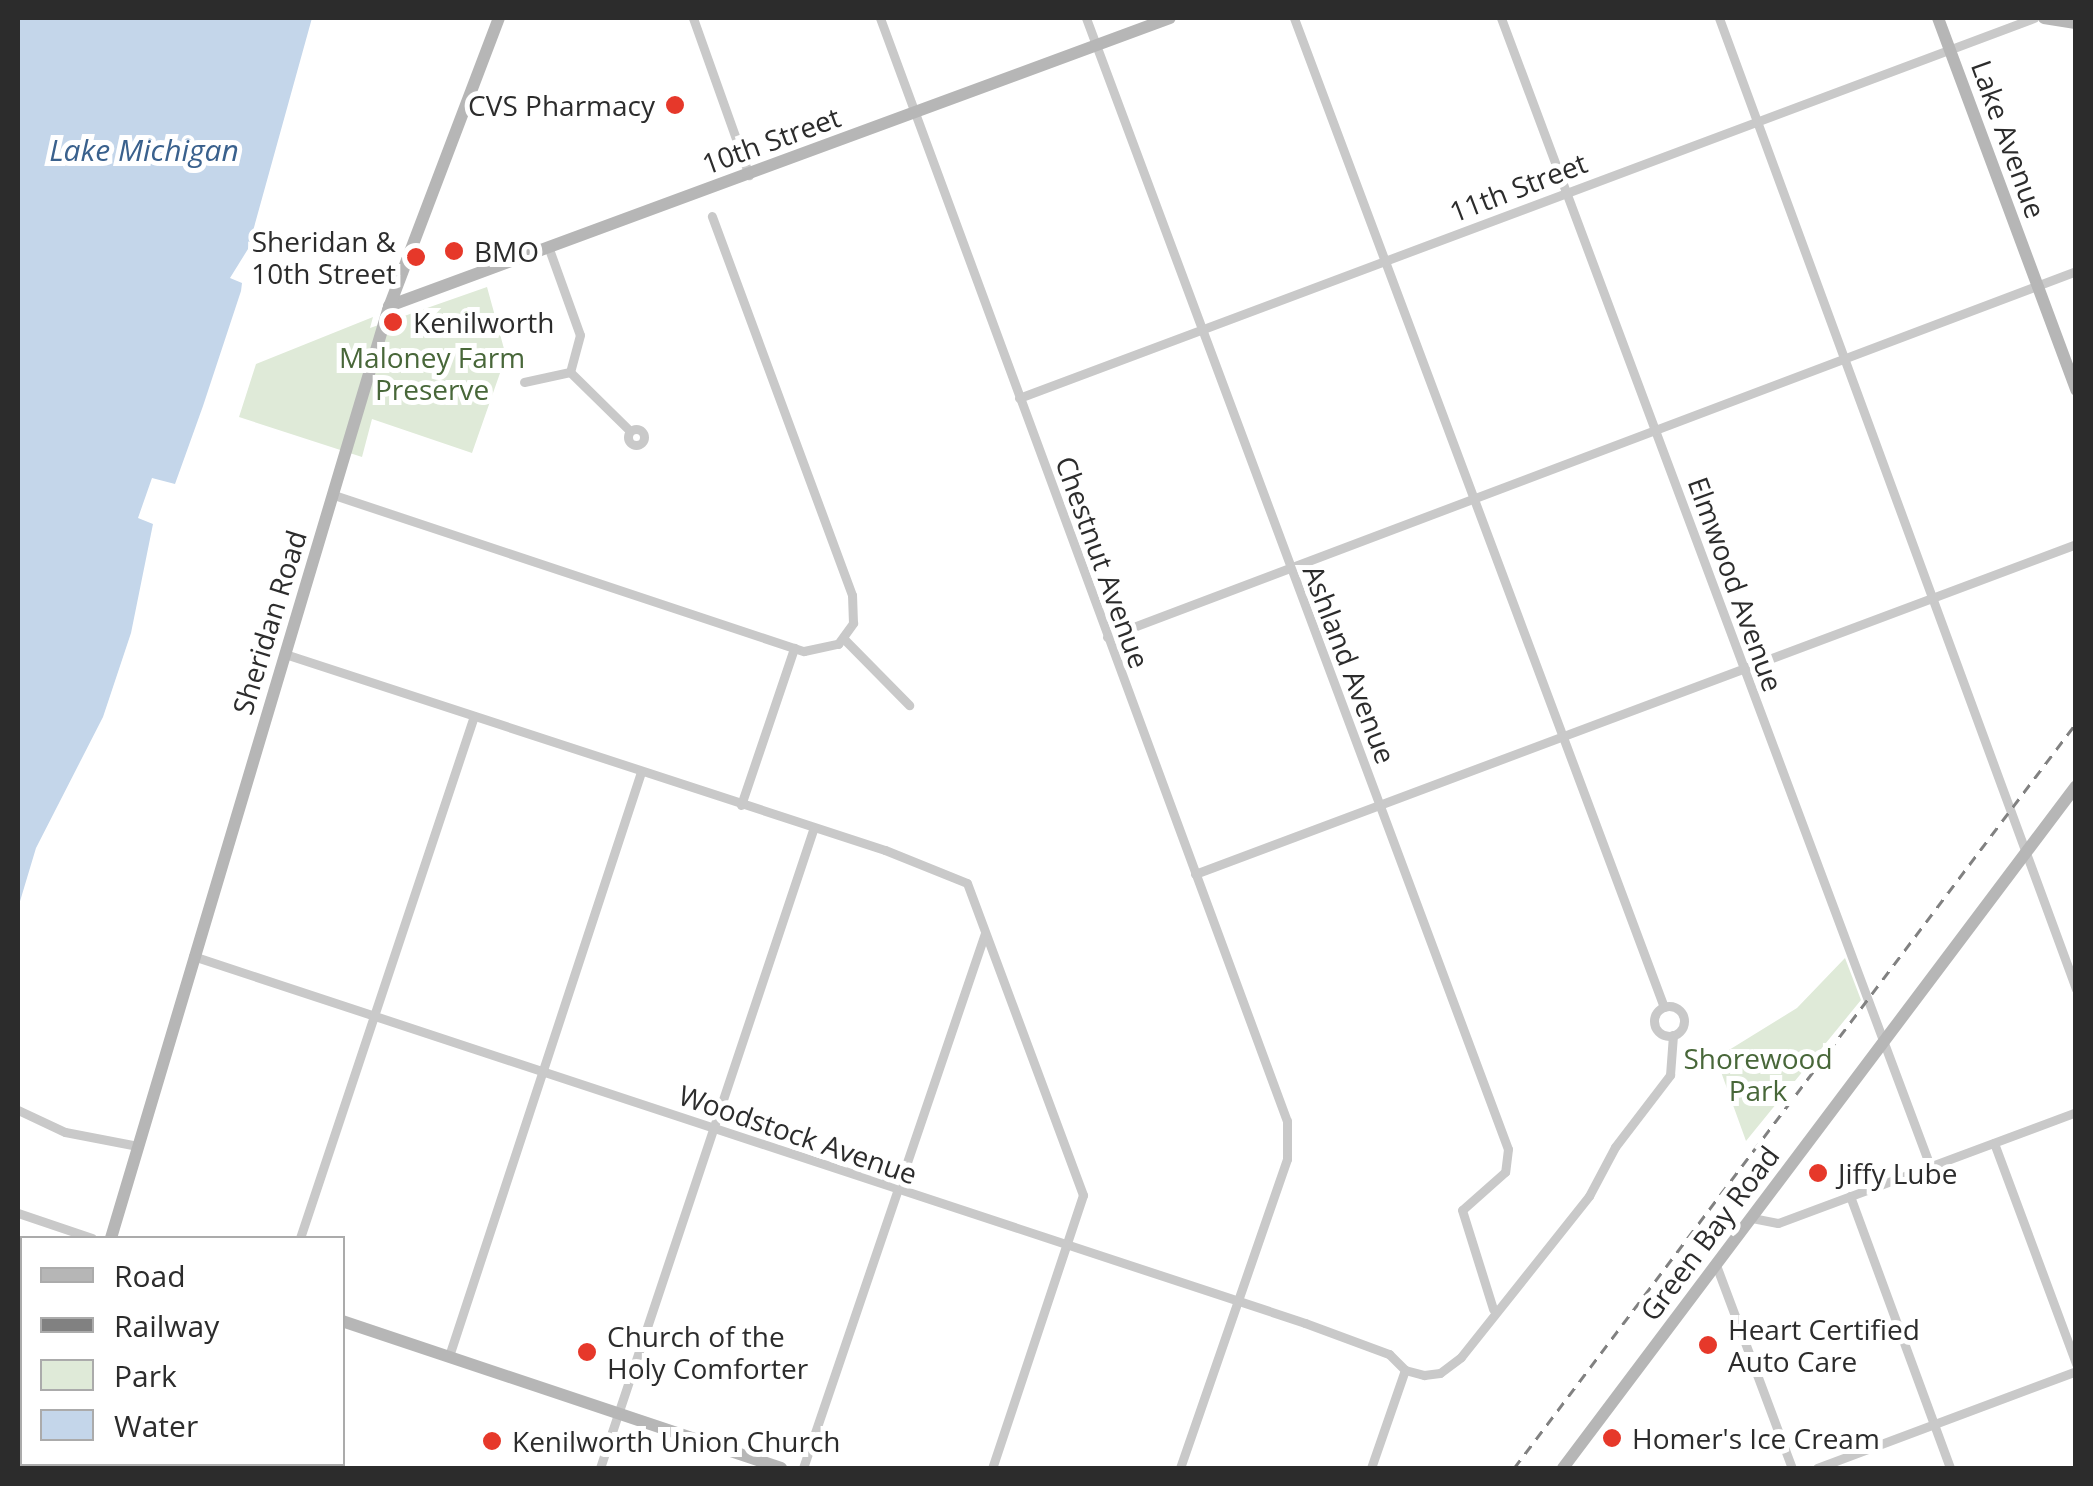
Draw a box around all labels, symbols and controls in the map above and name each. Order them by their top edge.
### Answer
street label: Lake Avenue [1965,56,2053,222]
place label: CVS Pharmacy [468,88,655,122]
marker: CVS Pharmacy [664,94,686,116]
street label: 10th Street [697,99,845,181]
water label: Lake Michigan [49,132,239,168]
street label: 11th Street [1444,145,1592,229]
place label: Sheridan & 10th Street [251,224,396,290]
place label: BMO [474,234,539,268]
marker: BMO [443,240,465,262]
marker: Sheridan & 10th Street [405,246,427,268]
place label: Kenilworth [413,305,554,339]
marker: Kenilworth [382,311,404,333]
park label: Maloney Farm Preserve [339,340,525,406]
street label: Chestnut Avenue [1049,452,1157,672]
street label: Elmwood Avenue [1682,472,1790,696]
street label: Sheridan Road [225,526,313,718]
street label: Ashland Avenue [1297,560,1403,768]
park label: Shorewood Park [1683,1041,1833,1107]
street label: Woodstock Avenue [674,1077,922,1191]
street label: Green Bay Road [1633,1139,1785,1327]
place label: Jiffy Lube [1838,1156,1957,1190]
marker: Jiffy Lube [1807,1162,1829,1184]
legend [20,1236,345,1466]
text: Road [114,1255,186,1296]
text: Railway [114,1305,219,1346]
place label: Heart Certified Auto Care [1728,1312,1920,1378]
place label: Church of the Holy Comforter [607,1319,808,1385]
marker: Heart Certified Auto Care [1697,1334,1719,1356]
marker: Church of the Holy Comforter [576,1341,598,1363]
text: Park [114,1355,177,1396]
text: Water [114,1405,198,1446]
place label: Homer's Ice Cream [1632,1421,1880,1455]
place label: Kenilworth Union Church [512,1424,841,1458]
marker: Homer's Ice Cream [1601,1427,1623,1449]
marker: Kenilworth Union Church [481,1430,503,1452]

